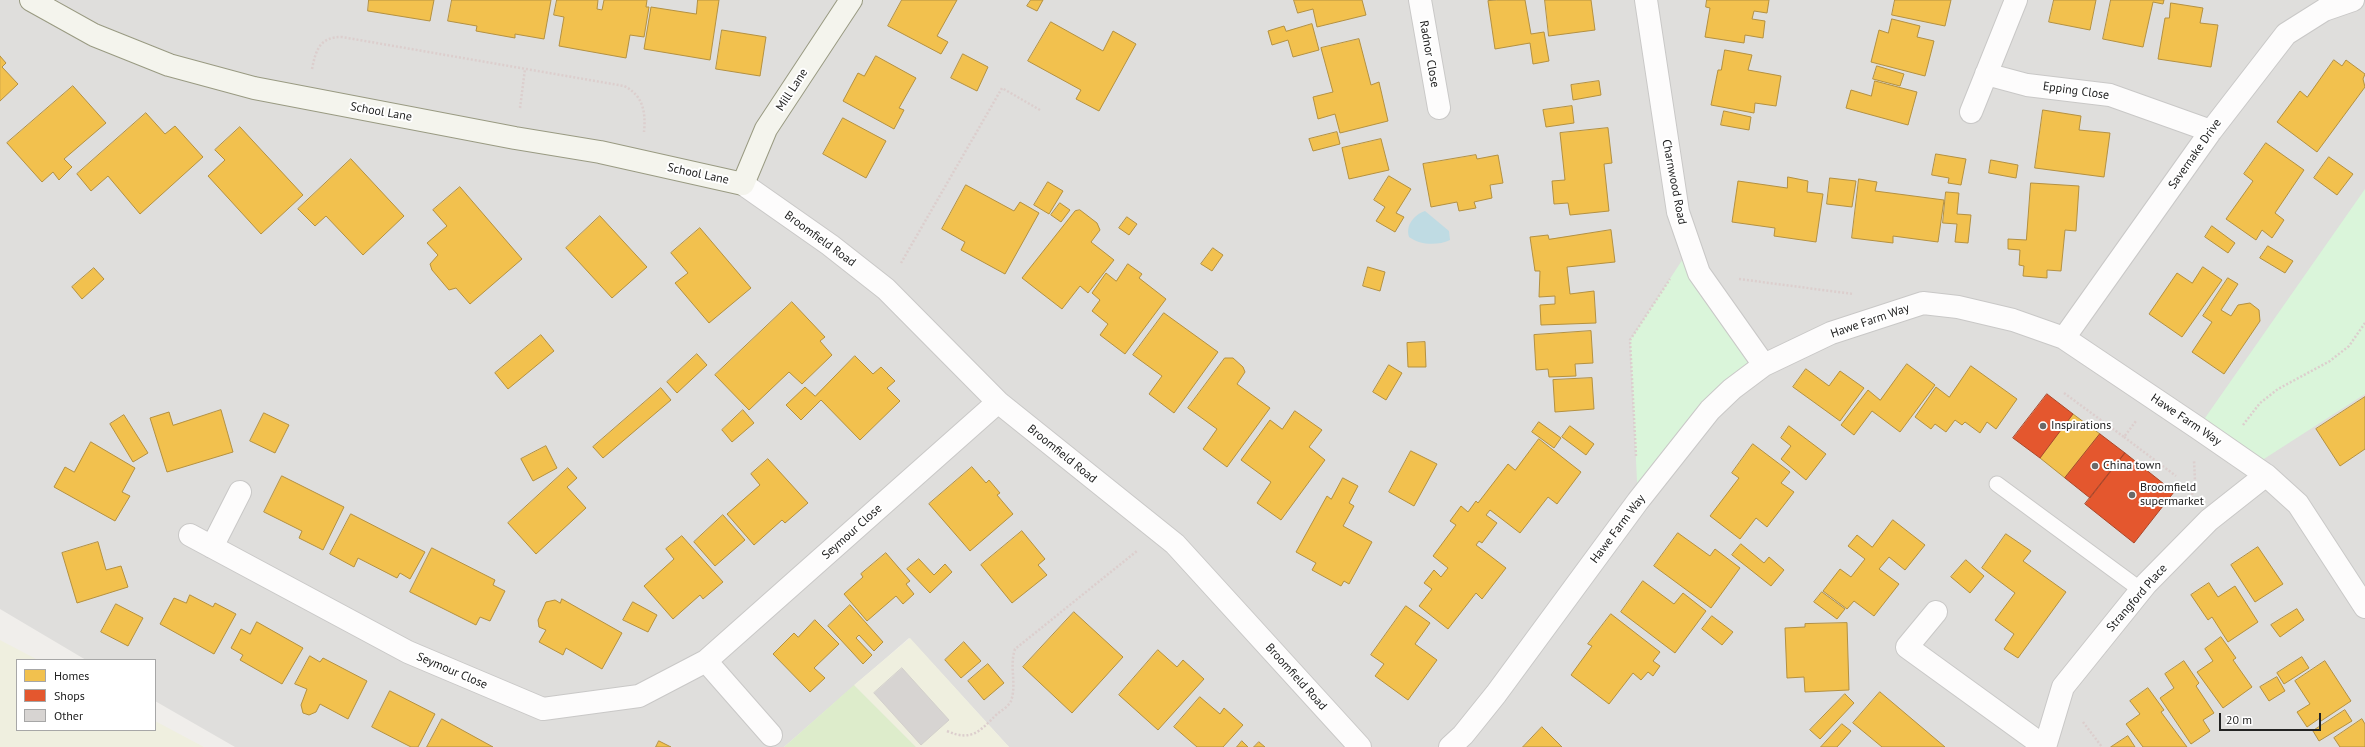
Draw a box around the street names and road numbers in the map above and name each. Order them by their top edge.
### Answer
street label: Radnor Close [1416,19,1442,89]
street label: Mill Lane [773,66,811,114]
street label: Epping Close [2042,79,2110,103]
street label: School Lane [349,99,413,125]
street label: Savernake Drive [2165,116,2225,192]
street label: Charnwood Road [1659,138,1689,226]
street label: School Lane [666,160,730,188]
street label: Broomfield Road [781,208,859,270]
street label: Hawe Farm Way [1829,301,1911,341]
street label: Hawe Farm Way [2148,391,2224,449]
street label: Broomfield Road [1025,422,1099,486]
street label: Hawe Farm Way [1588,492,1648,566]
street label: Seymour Close [819,501,885,563]
street label: Strangford Place [2104,561,2170,635]
street label: Broomfield Road [1262,641,1330,713]
street label: Seymour Close [414,650,490,692]

